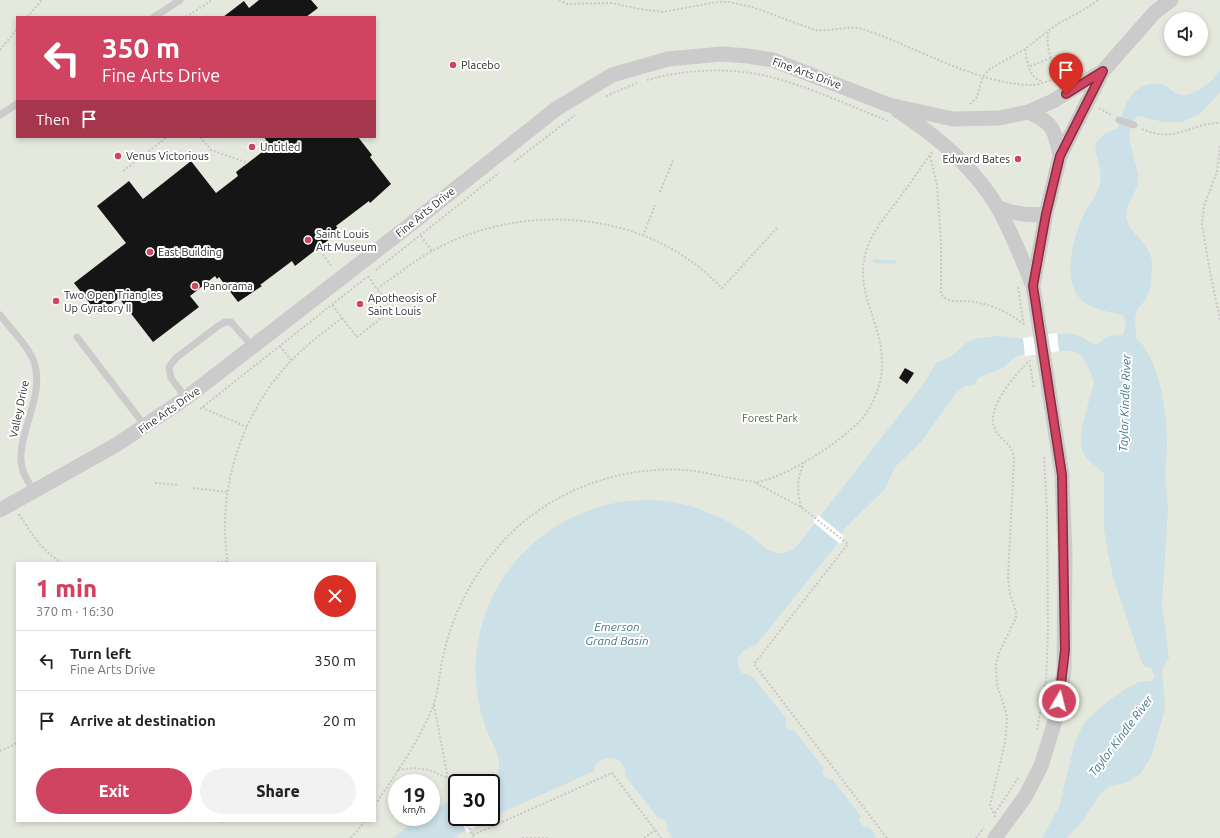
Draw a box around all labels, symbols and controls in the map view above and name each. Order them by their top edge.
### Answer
map controls [1164,12,1208,56]
button: sound [1164,12,1208,56]
icon: left [36,32,88,84]
text: 350 m [102,32,180,63]
pin [1049,53,1083,94]
street label: Fine Arts Drive [771,55,843,91]
place label: Placebo [461,59,500,71]
icon: arrive [1055,59,1077,81]
marker: Placebo [448,60,458,70]
text: Fine Arts Drive [102,65,220,85]
icon: arrive [78,108,100,130]
text: Then [36,111,70,128]
place label: Untitled [260,141,301,153]
marker: Untitled [247,142,257,152]
place label: Venus Victorious [126,150,209,162]
marker: Venus Victorious [113,151,123,161]
place label: Edward Bates [942,153,1010,165]
marker: Edward Bates [1013,154,1023,164]
street label: Fine Arts Drive [393,185,457,239]
place label: Saint Louis Art Museum [316,228,377,253]
marker: Saint Louis Art Museum [303,235,313,245]
place label: East Building [158,246,222,258]
marker: East Building [145,247,155,257]
place label: Panorama [203,280,253,292]
marker: Panorama [190,281,200,291]
place label: Two Open Triangles Up Gyratory II [64,289,161,314]
place label: Apotheosis of Saint Louis [368,292,437,317]
marker: Two Open Triangles Up Gyratory II [51,296,61,306]
marker: Apotheosis of Saint Louis [355,299,365,309]
water label: Taylor Kindle River [1116,354,1133,452]
street label: Valley Drive [7,379,31,439]
street label: Fine Arts Drive [136,384,202,436]
park label: Forest Park [742,412,798,424]
text: 1 min [36,575,97,602]
button: close [314,575,356,617]
text: 370 m · 16:30 [36,604,114,618]
water label: Emerson Grand Basin [585,620,649,647]
text: Turn left [70,645,131,662]
icon: left [36,650,58,672]
text: 350 m [314,652,356,669]
text: Fine Arts Drive [70,662,155,676]
position arrow [1038,680,1080,722]
water label: Taylor Kindle River [1086,692,1155,779]
icon: arrive [36,710,58,732]
text: Arrive at destination [70,712,216,729]
text: 20 m [323,712,356,729]
button: Exit [36,768,192,814]
button: Share [200,768,356,814]
speed limit sign: 30 [448,774,500,826]
text: 19 [403,783,425,806]
text: km/h [402,804,426,815]

